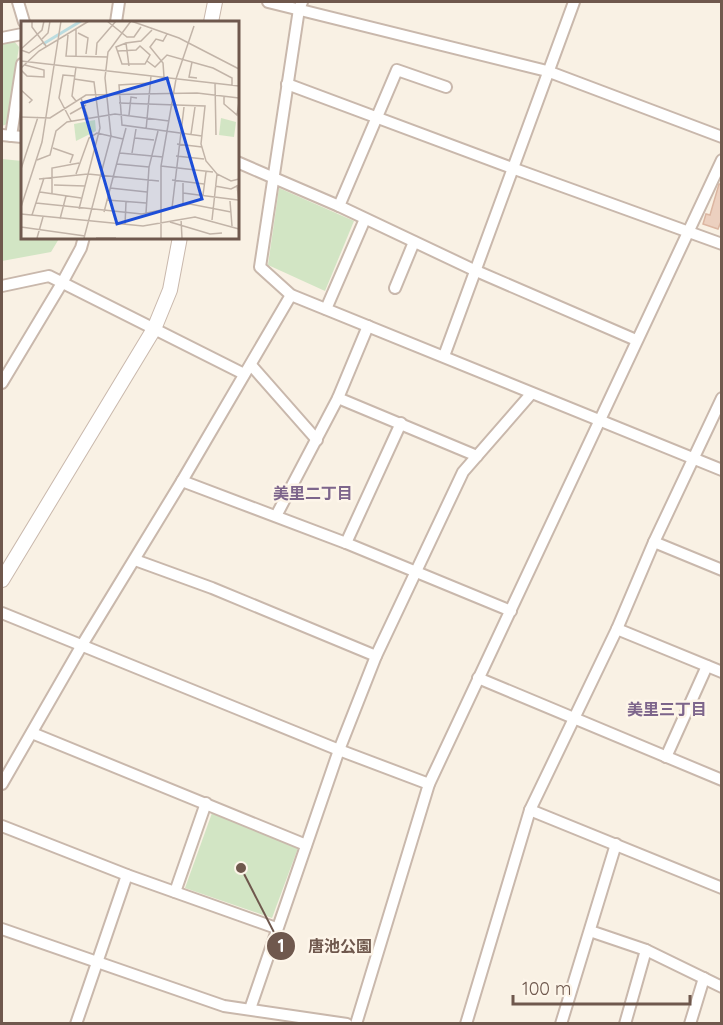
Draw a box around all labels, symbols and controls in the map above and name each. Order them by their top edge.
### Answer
inset map [21,21,238,238]
district label: 美里二丁目 [273,483,353,503]
district label: 美里三丁目 [627,699,707,719]
callout: 唐池公園 [266,929,384,963]
text: 1 [277,934,285,957]
text: 唐池公園 [308,936,372,956]
scale bar [513,968,690,1006]
text: 100 m [522,977,571,1000]

